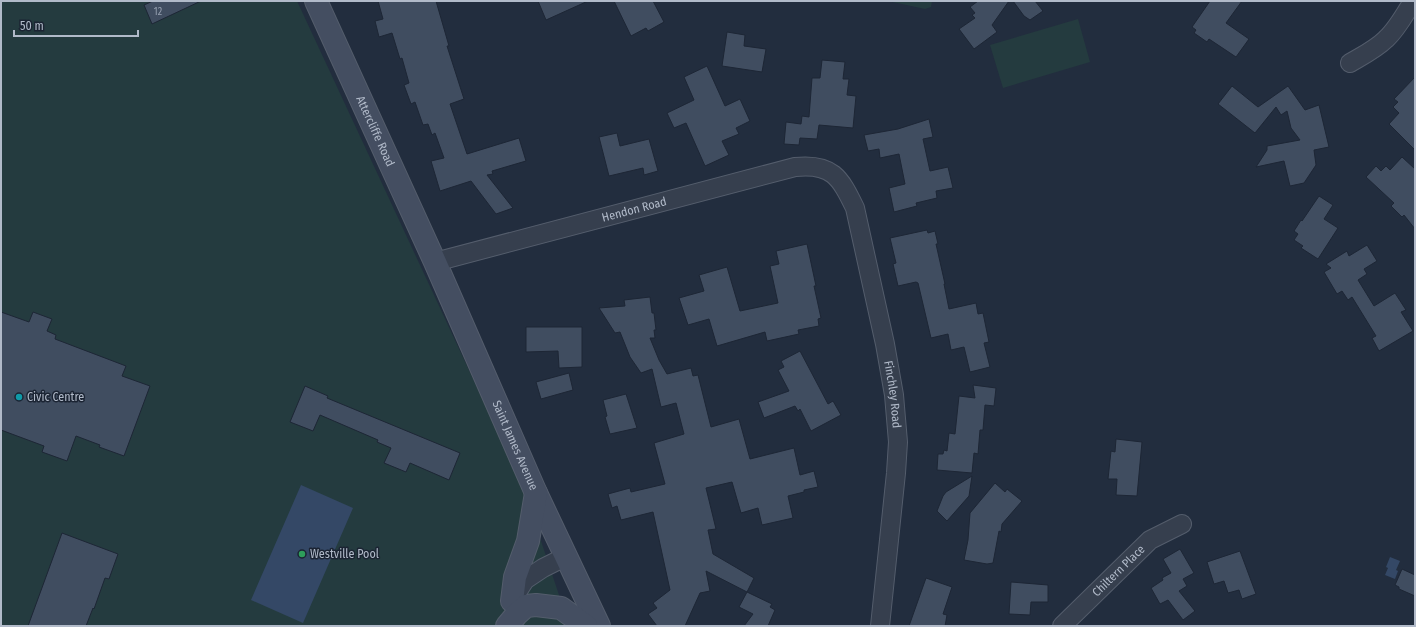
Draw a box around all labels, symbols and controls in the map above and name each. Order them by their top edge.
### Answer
house number: 12 [154,6,163,18]
scale bar [14,12,138,38]
text: 50 m [20,19,44,33]
street label: Attercliffe Road [353,94,397,169]
street label: Hendon Road [600,194,668,225]
street label: Finchley Road [881,360,904,429]
place label: Civic Centre [27,390,84,404]
marker: Civic Centre [14,392,24,402]
street label: Saint James Avenue [489,398,541,492]
street label: Chiltern Place [1089,542,1148,599]
place label: Westville Pool [310,547,379,561]
marker: Westville Pool [297,549,307,559]

